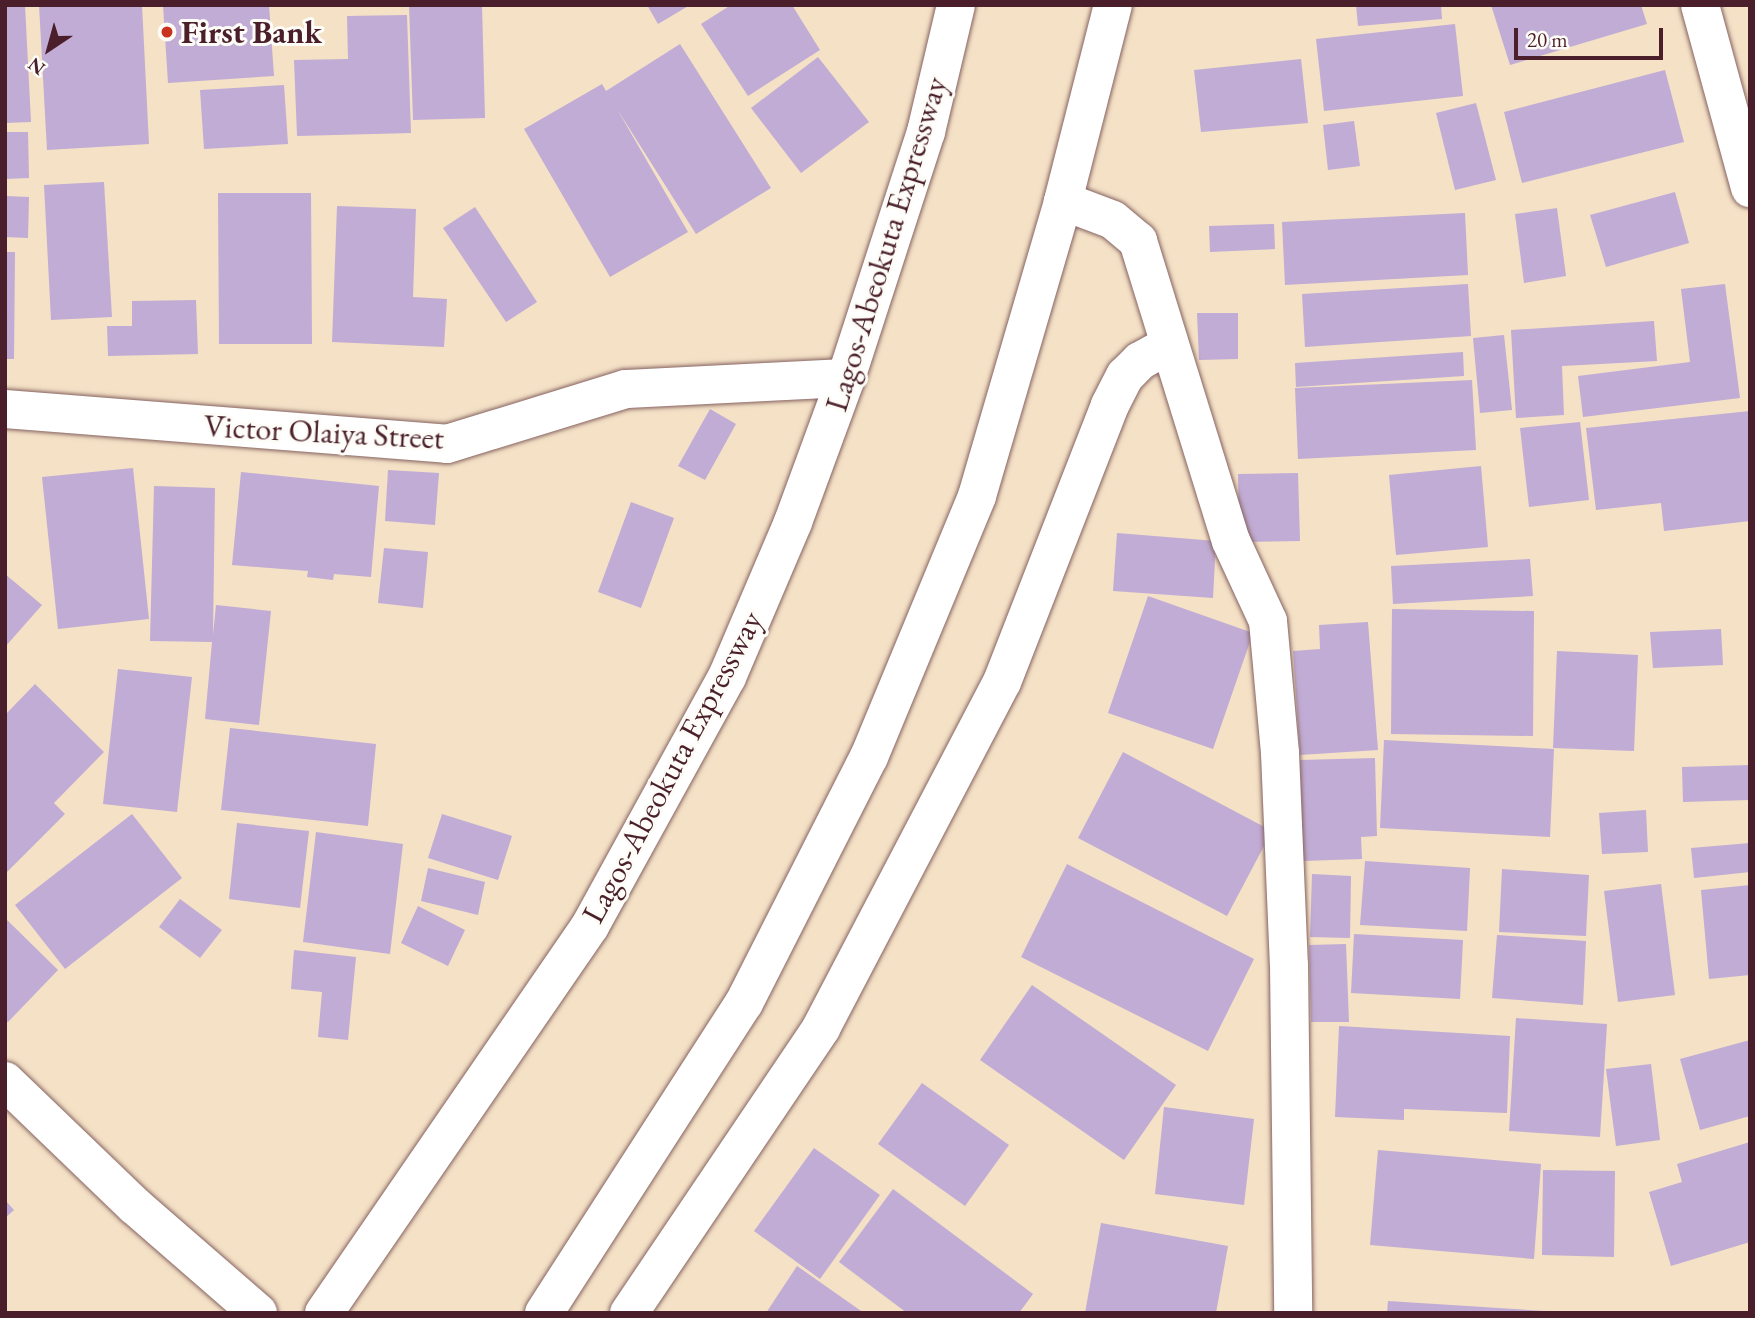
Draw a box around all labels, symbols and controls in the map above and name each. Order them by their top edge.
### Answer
place label: First Bank [181,13,322,51]
north arrow [14,14,84,84]
scale bar [1517,14,1666,58]
marker: First Bank [159,24,175,40]
text: 20 m [1527,26,1568,53]
text: N [23,52,50,81]
street label: Lagos-Abeokuta Expressway [817,72,955,416]
street label: Victor Olaiya Street [203,407,445,457]
street label: Lagos-Abeokuta Expressway [573,604,771,930]

